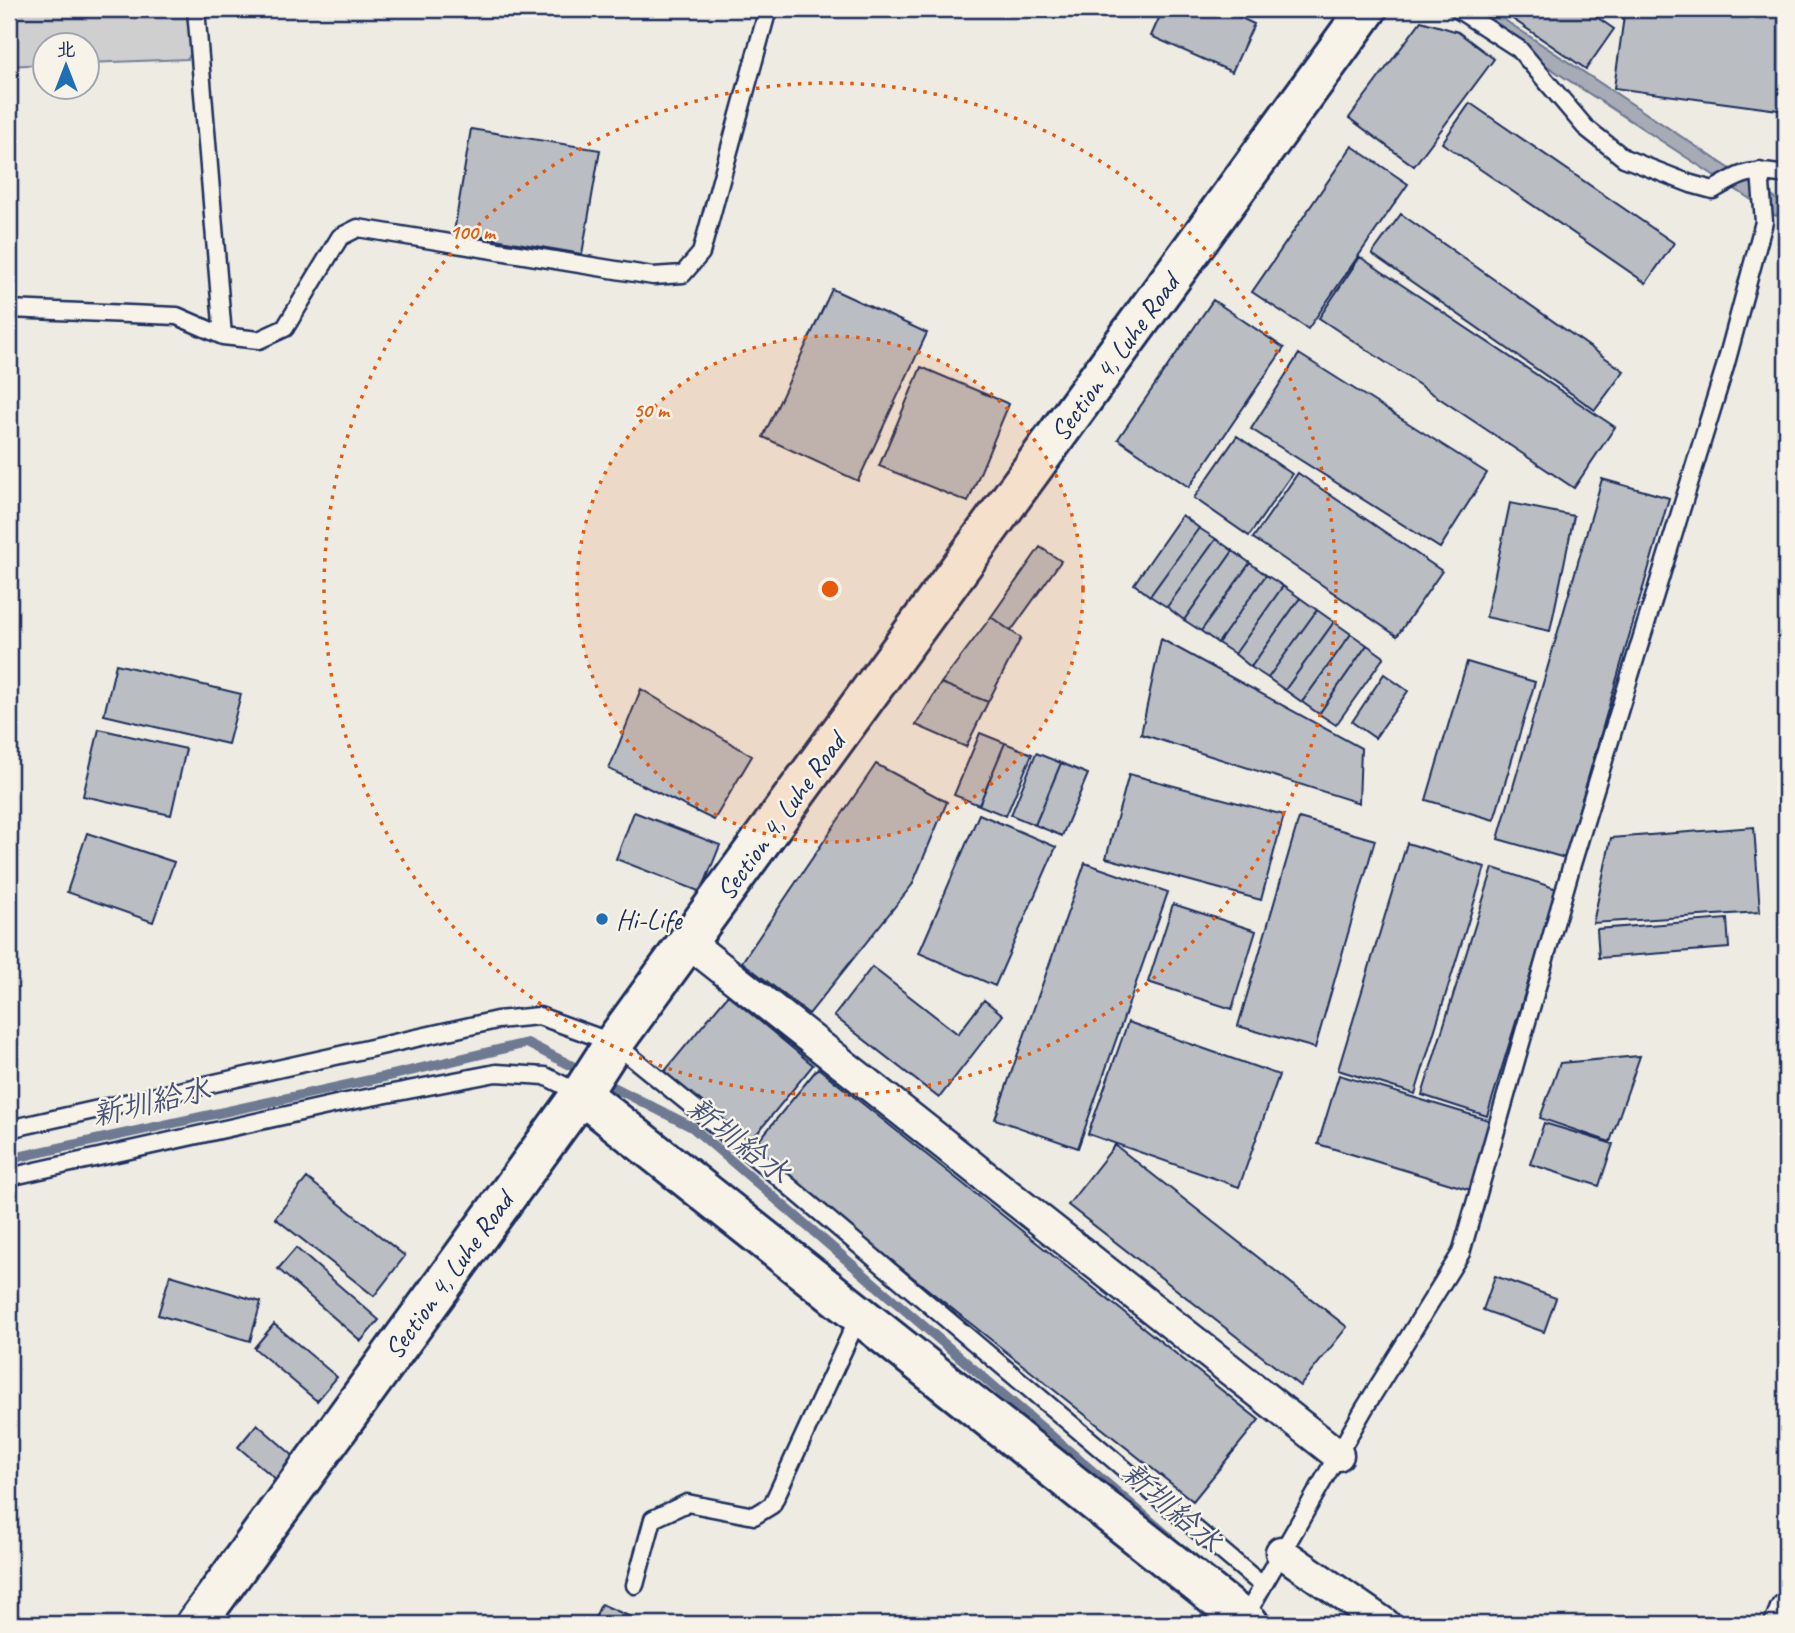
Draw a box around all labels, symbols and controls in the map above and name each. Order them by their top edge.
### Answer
north arrow [32,32,102,102]
text: 北 [56,38,76,62]
text: 100 m [449,219,497,245]
street label: Section 4, Luhe Road [1042,264,1189,448]
text: 50 m [633,397,671,423]
centre of rings [818,577,842,601]
street label: Section 4, Luhe Road [708,723,855,907]
place label: Hi-Life [616,902,683,937]
marker: Hi-Life [594,911,610,927]
water label: 新圳給水 [88,1070,215,1134]
water label: 新圳給水 [680,1088,799,1193]
street label: Section 4, Luhe Road [376,1182,523,1366]
water label: 新圳給水 [1114,1453,1231,1561]

